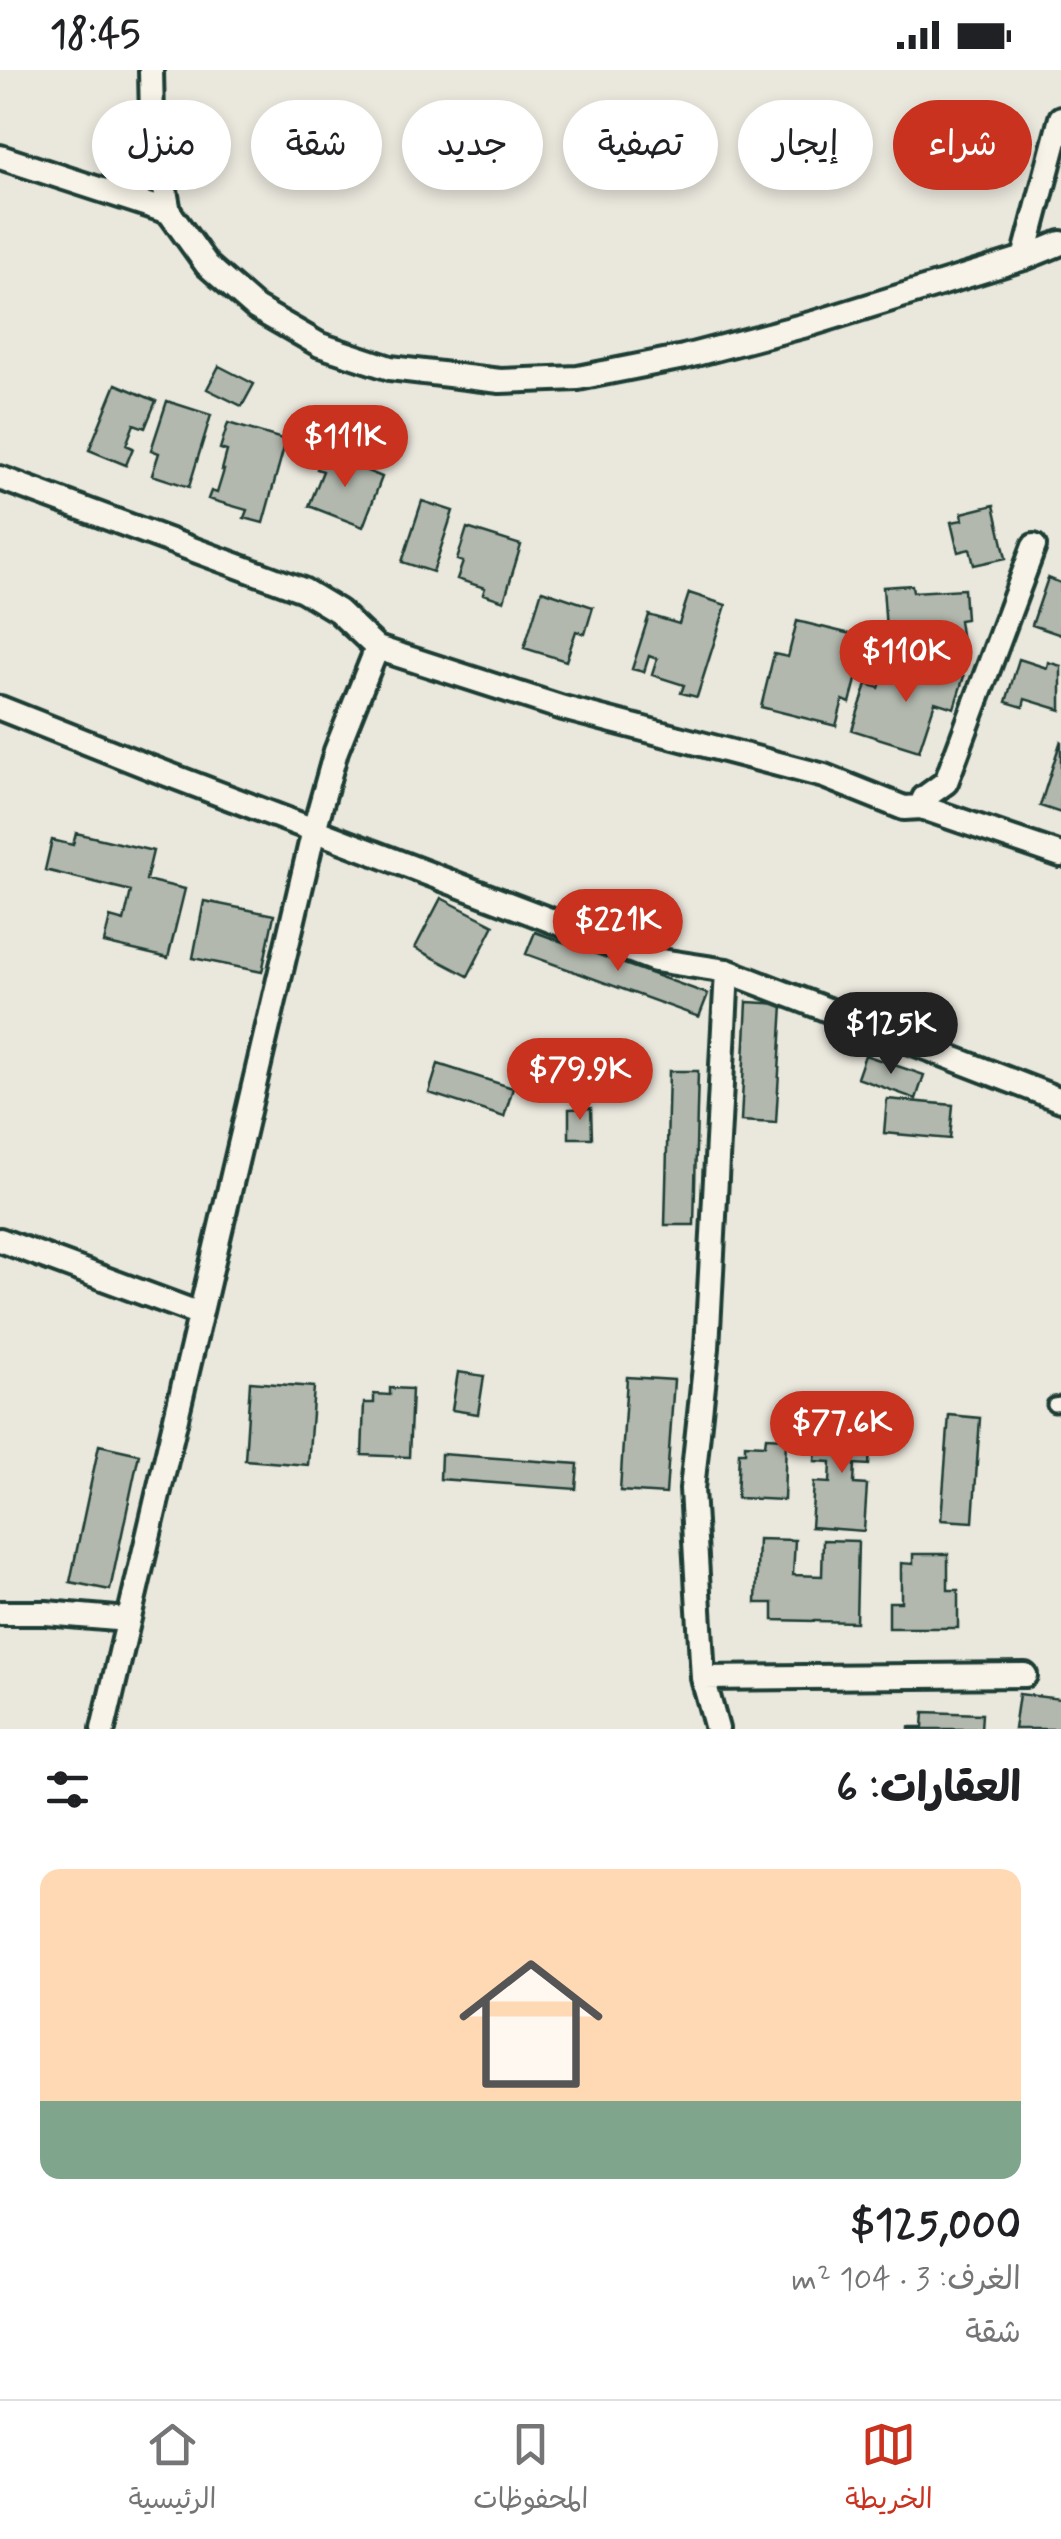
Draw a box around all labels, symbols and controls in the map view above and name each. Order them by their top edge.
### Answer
text: 18:45 [50,11,140,60]
chip: منزل [92,100,231,190]
chip: شقة [251,100,382,190]
chip: جديد [402,100,543,190]
chip: تصفية [563,100,718,190]
chip: إيجار [738,100,873,190]
chip: شراء [893,100,1032,190]
pin: $111K [275,405,415,490]
text: $111K [304,416,386,458]
pin: $110K [836,620,976,705]
text: $110K [862,631,950,673]
pin: $221K [548,889,688,974]
text: $221K [575,900,661,942]
pin: $125K [821,992,961,1077]
text: $125K [846,1003,936,1045]
pin: $79.9K [499,1038,661,1123]
text: $79.9K [529,1049,631,1091]
pin: $77.6K [761,1391,923,1476]
text: $77.6K [792,1402,892,1444]
icon: filters [40,1762,95,1817]
text: العقارات: 6 [836,1762,1021,1817]
icon: home [441,1934,621,2114]
text: $125,000 [850,2199,1021,2254]
text: الغرف: 3 · 104 m² [791,2259,1021,2301]
text: شقة [965,2312,1021,2354]
tab: الرئيسية [128,2417,216,2523]
tab: المحفوظات [473,2417,588,2523]
tab: الخريطة [845,2417,933,2523]

